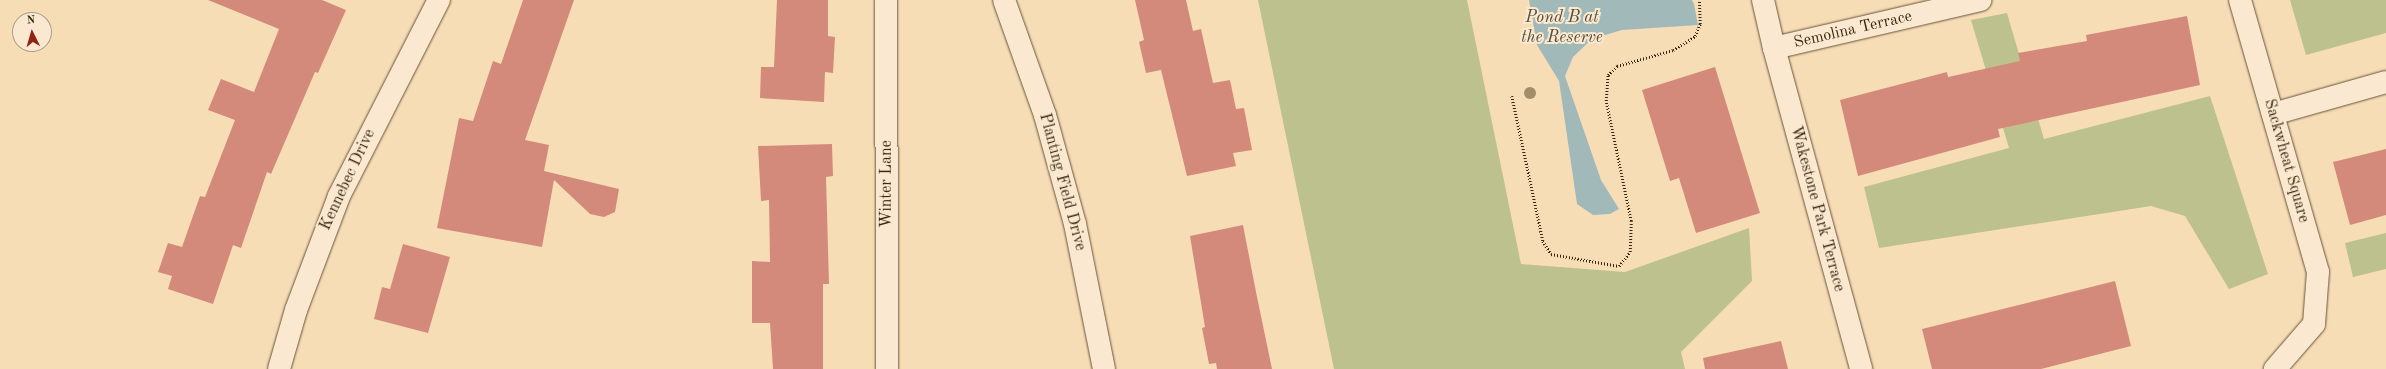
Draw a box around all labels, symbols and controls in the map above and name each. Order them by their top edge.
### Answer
street label: Semolina Terrace [1792,7,1914,53]
water label: Pond B at the Reserve [1521,8,1603,48]
north arrow [12,12,52,52]
text: N [26,15,36,26]
street label: Sackwheat Square [2259,97,2313,225]
street label: Planting Field Drive [1034,111,1090,253]
street label: Wakestone Park Terrace [1786,124,1848,294]
street label: Kennebec Drive [316,126,380,234]
street label: Winter Lane [877,140,897,228]

